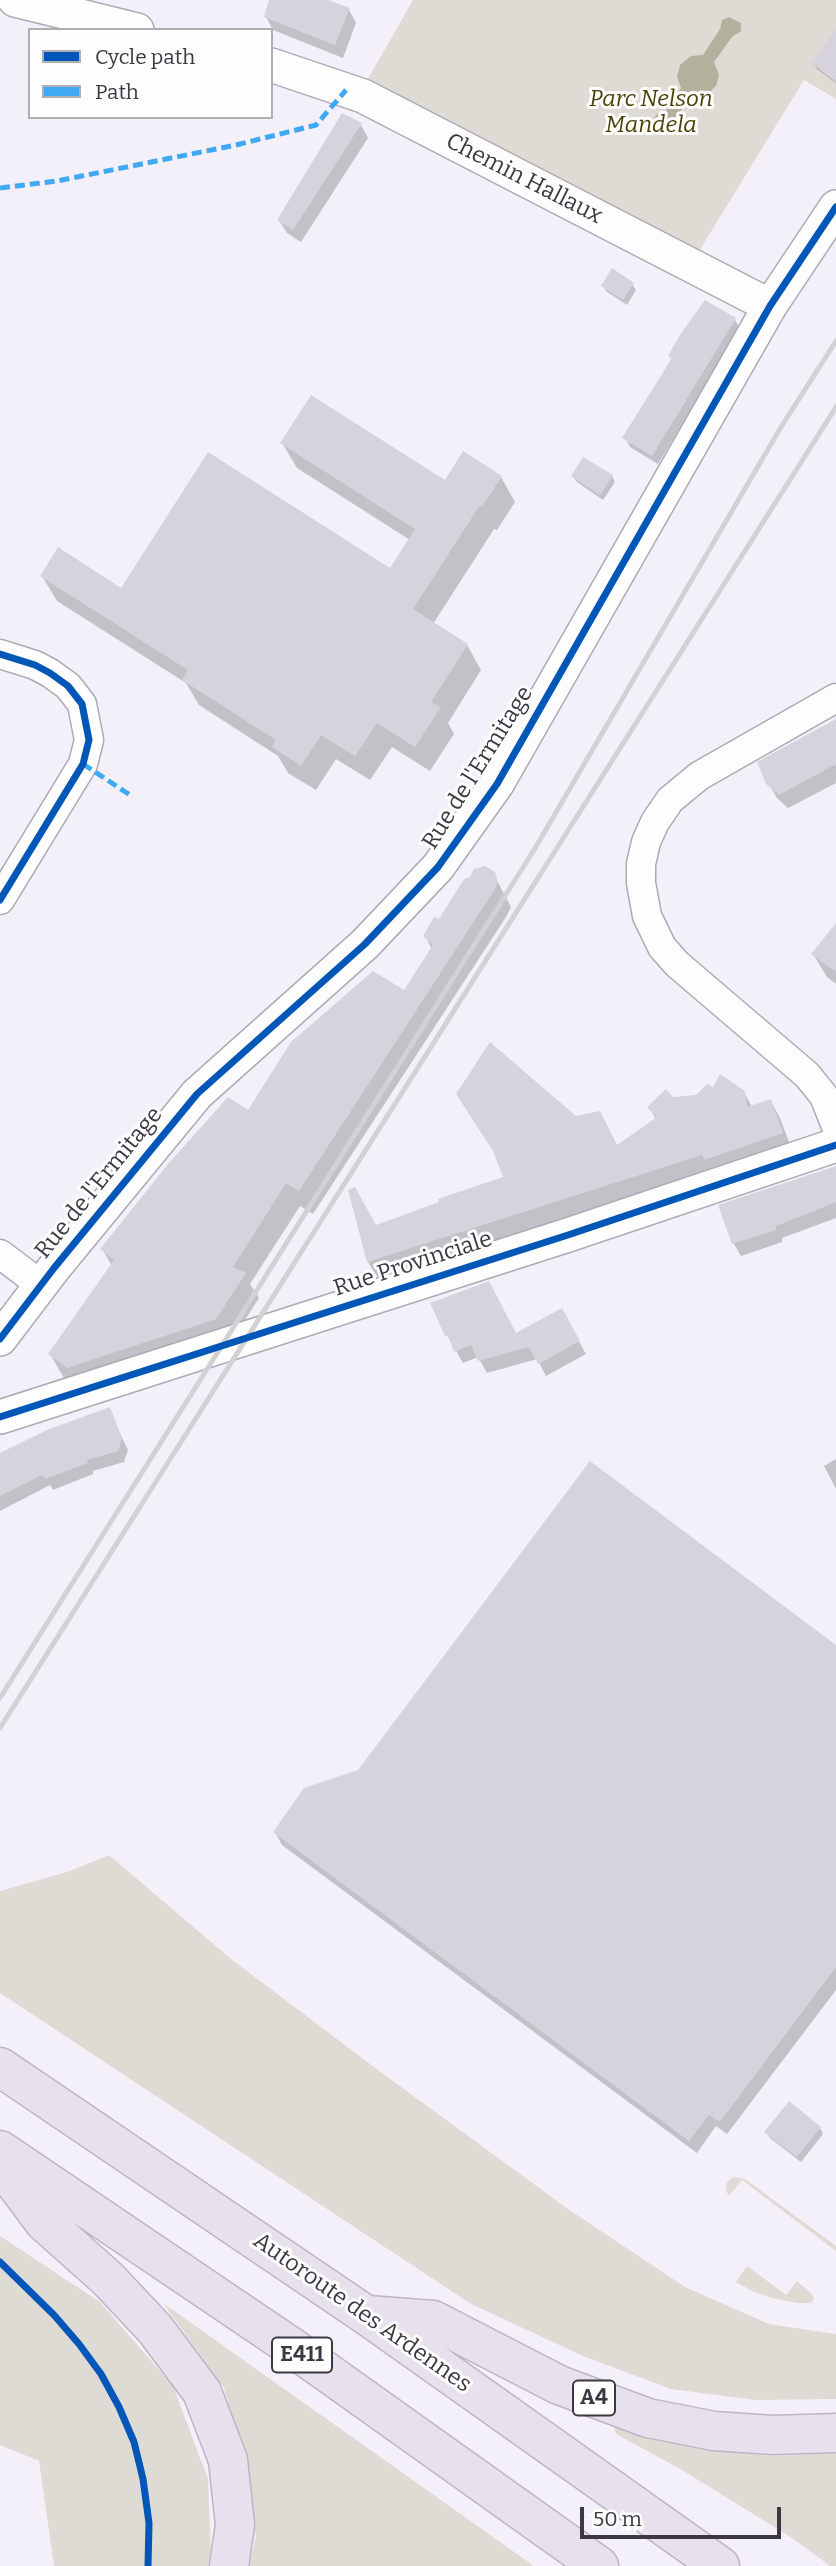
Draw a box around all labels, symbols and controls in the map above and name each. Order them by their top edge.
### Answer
legend [28,28,273,119]
text: Cycle path [95,44,195,70]
text: Path [95,79,139,105]
park label: Parc Nelson Mandela [589,86,713,140]
street label: Chemin Hallaux [441,128,607,230]
street label: Rue de l'Ermitage [417,681,539,855]
street label: Rue de l'Ermitage [29,1102,169,1264]
street label: Rue Provinciale [330,1225,496,1303]
street label: Autoroute des Ardennes [248,2227,476,2399]
road number: E411 [272,2338,332,2372]
road number: A4 [573,2380,615,2416]
scale bar [584,2492,785,2536]
text: 50 m [593,2506,642,2532]

